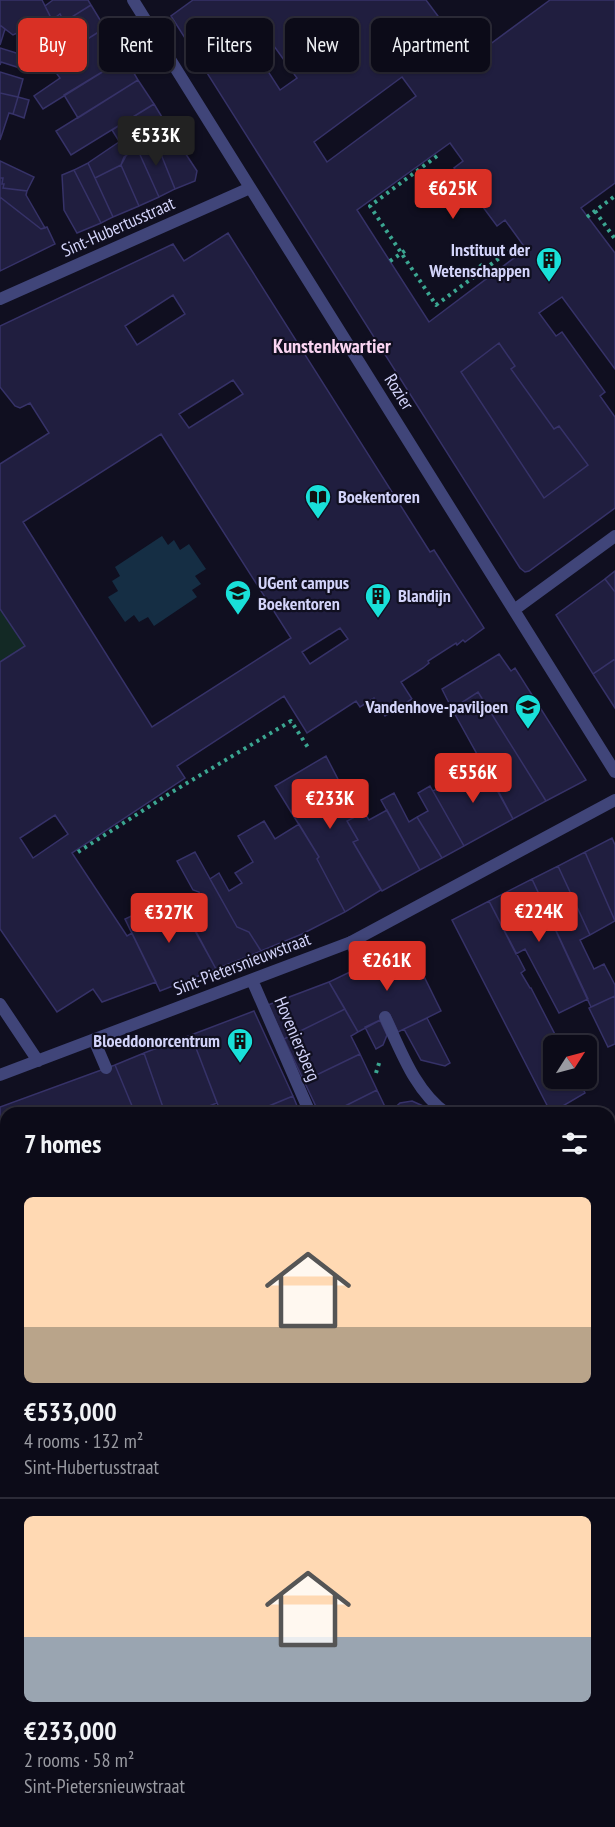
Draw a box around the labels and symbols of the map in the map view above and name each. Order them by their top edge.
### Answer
pin: €533K [114,116,198,167]
pin: €625K [411,169,495,220]
street label: Sint-Hubertusstraat [58,191,178,262]
place label: Instituut der Wetenschappen [428,238,531,282]
building icon: Instituut der Wetenschappen [534,245,564,283]
district label: Kunstenkwartier [273,333,391,359]
street label: Rozier [380,369,419,414]
library icon: Boekentoren [303,482,333,520]
place label: Boekentoren [338,485,420,508]
place label: UGent campus Boekentoren [258,571,349,615]
school or university icon: UGent campus Boekentoren [223,578,253,616]
building icon: Blandijn [363,581,393,619]
place label: Blandijn [398,584,451,607]
school or university icon: Vandenhove-paviljoen [513,692,543,730]
place label: Vandenhove-paviljoen [365,695,508,718]
pin: €556K [431,753,515,804]
pin: €233K [288,779,372,830]
pin: €224K [497,892,581,943]
pin: €327K [127,893,211,944]
street label: Sint-Pietersnieuwstraat [170,927,314,1000]
pin: €261K [345,941,429,992]
street label: Hoveniersberg [269,993,326,1085]
building icon: Bloeddonorcentrum [225,1026,255,1064]
place label: Bloeddonorcentrum [93,1029,220,1052]
north arrow [543,1035,597,1089]

